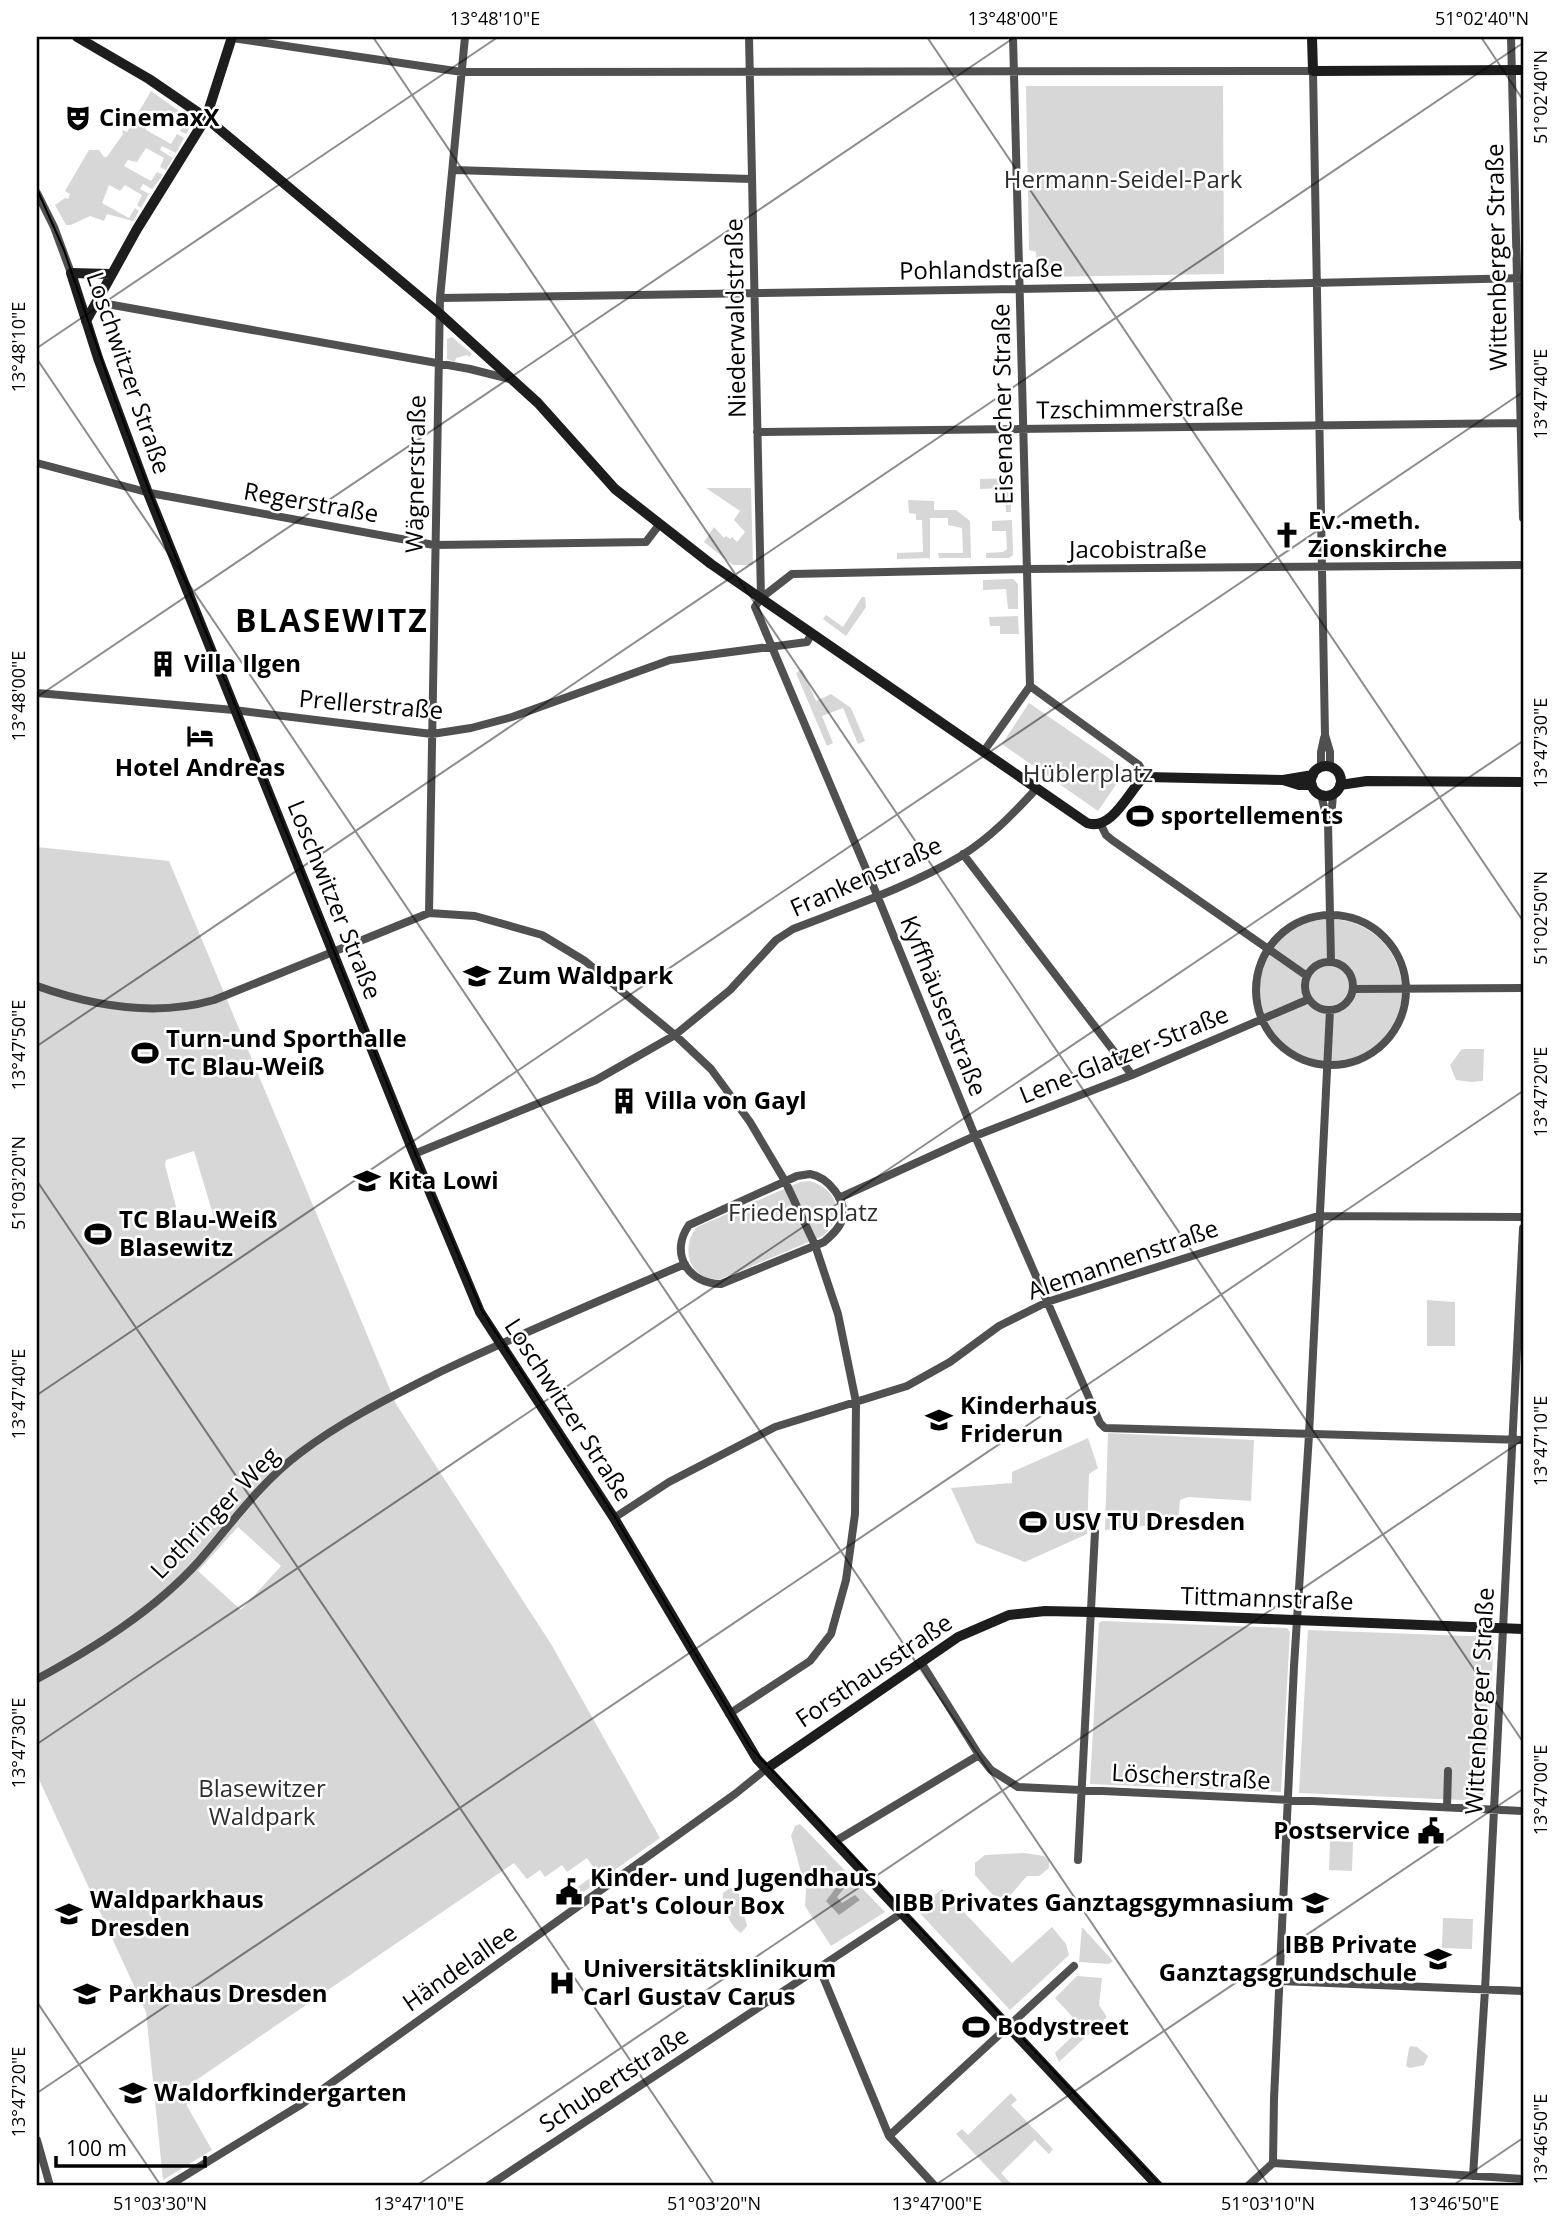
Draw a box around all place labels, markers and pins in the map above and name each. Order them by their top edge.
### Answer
place label: CinemaxX [99,100,221,133]
theatre icon: CinemaxX [63,103,93,133]
place label: Ev.-meth. Zionskirche [1308,503,1447,564]
church icon: Ev.-meth. Zionskirche [1272,520,1302,550]
place label: Villa Ilgen [184,646,301,679]
building icon: Villa Ilgen [148,649,178,679]
hotel icon: Hotel Andreas [185,721,215,751]
place label: Hotel Andreas [115,750,285,783]
place label: sportellements [1161,798,1343,831]
sports icon: sportellements [1125,801,1155,831]
place label: Zum Waldpark [498,958,673,991]
school or university icon: Zum Waldpark [462,961,492,991]
place label: Turn-und Sporthalle TC Blau-Weiß [166,1021,407,1082]
sports icon: Turn-und Sporthalle TC Blau-Weiß [130,1038,160,1068]
place label: Villa von Gayl [645,1083,807,1116]
building icon: Villa von Gayl [609,1086,639,1116]
place label: Kita Lowi [388,1163,499,1196]
school or university icon: Kita Lowi [352,1166,382,1196]
place label: TC Blau-Weiß Blasewitz [119,1202,278,1263]
sports icon: TC Blau-Weiß Blasewitz [83,1219,113,1249]
place label: Kinderhaus Friderun [960,1388,1097,1449]
school or university icon: Kinderhaus Friderun [924,1405,954,1435]
place label: USV TU Dresden [1054,1504,1245,1537]
sports icon: USV TU Dresden [1018,1507,1048,1537]
place label: Postservice [1273,1813,1410,1846]
public building icon: Postservice [1416,1816,1446,1846]
place label: Kinder- und Jugendhaus Pat's Colour Box [590,1860,877,1921]
public building icon: Kinder- und Jugendhaus Pat's Colour Box [554,1877,584,1907]
place label: Waldparkhaus Dresden [90,1882,264,1943]
place label: IBB Privates Ganztagsgymnasium [894,1885,1294,1918]
school or university icon: IBB Privates Ganztagsgymnasium [1300,1888,1330,1918]
school or university icon: Waldparkhaus Dresden [54,1899,84,1929]
place label: IBB Private Ganztagsgrundschule [1159,1927,1417,1988]
school or university icon: IBB Private Ganztagsgrundschule [1423,1944,1453,1974]
place label: Universitätsklinikum Carl Gustav Carus [583,1951,836,2012]
hospital icon: Universitätsklinikum Carl Gustav Carus [547,1968,577,1998]
place label: Parkhaus Dresden [108,1976,327,2009]
school or university icon: Parkhaus Dresden [72,1979,102,2009]
place label: Bodystreet [997,2009,1129,2042]
sports icon: Bodystreet [961,2012,991,2042]
place label: Waldorfkindergarten [154,2075,407,2108]
school or university icon: Waldorfkindergarten [118,2078,148,2108]

